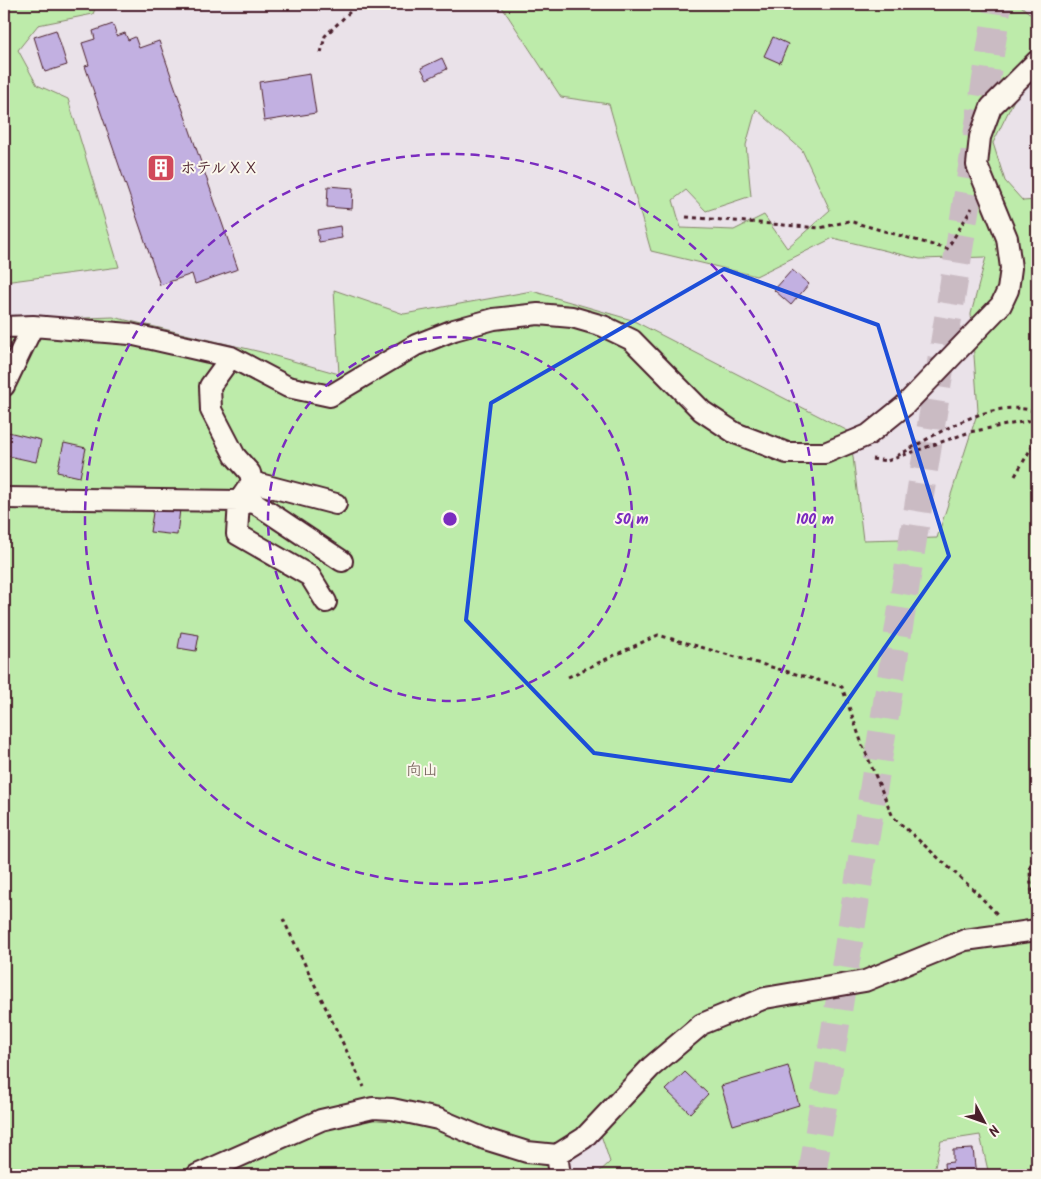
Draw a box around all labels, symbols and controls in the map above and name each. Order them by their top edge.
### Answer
building icon: ホテルＸＸ [146,153,176,183]
place label: ホテルＸＸ [180,156,259,181]
text: 50 m [614,508,649,532]
text: 100 m [796,508,834,532]
centre of rings [441,510,459,528]
park label: 向山 [406,758,438,783]
north arrow [958,1096,1008,1146]
text: N [982,1119,1004,1141]

